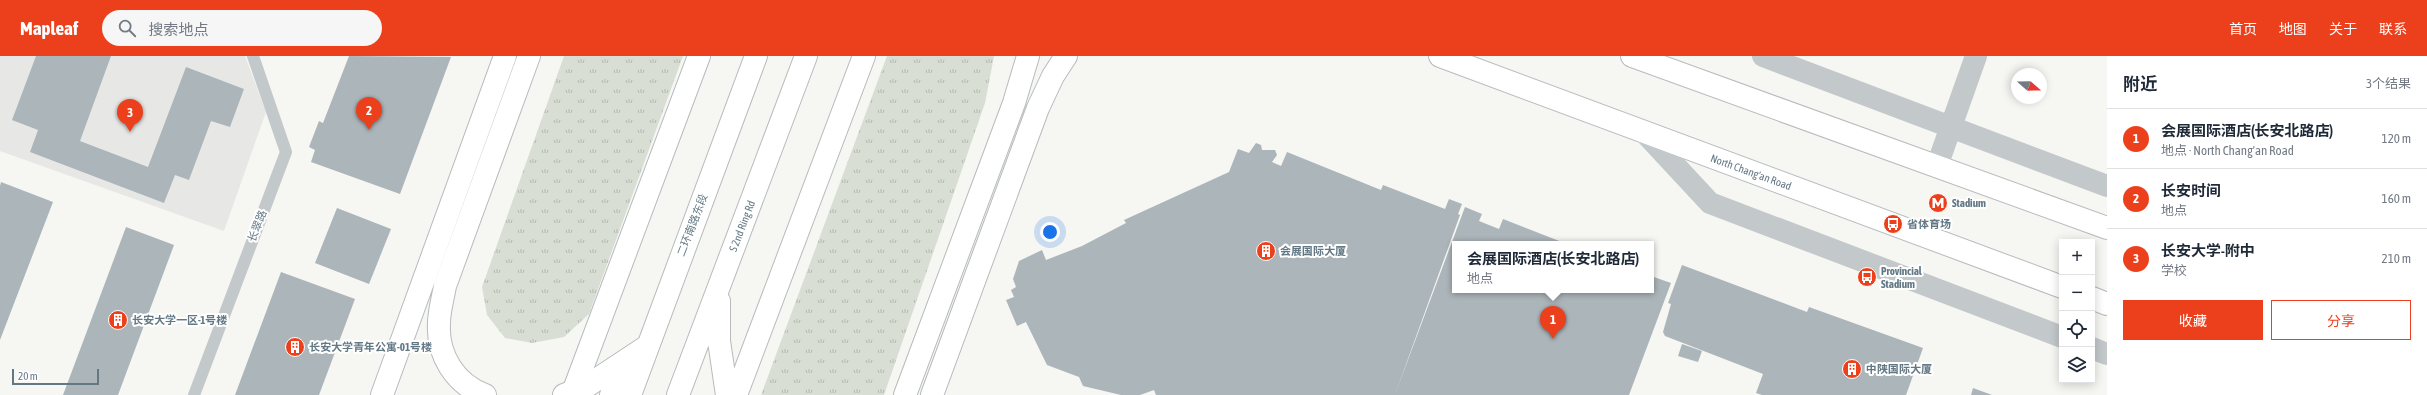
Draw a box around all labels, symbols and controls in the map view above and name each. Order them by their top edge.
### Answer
search box [102,10,382,46]
text: Mapleaf [20,17,78,39]
icon: search [116,17,138,39]
text: 搜索地点 [148,21,208,38]
text: 首页 [2229,21,2257,37]
text: 地图 [2279,21,2307,37]
text: 关于 [2329,21,2357,37]
text: 联系 [2379,21,2407,37]
north arrow [2011,68,2047,104]
text: 附近 [2123,74,2157,94]
text: 3个结果 [2366,76,2411,91]
pin: 2 [356,97,382,130]
pin: 3 [117,99,143,132]
text: 会展国际酒店(长安北路店) [2161,122,2333,139]
text: 1 [2133,131,2139,146]
text: 120 m [2382,131,2411,146]
text: 地点 · North Chang'an Road [2161,143,2294,158]
street label: North Chang'an Road [1709,152,1793,192]
text: 长安时间 [2161,182,2221,199]
text: 2 [2133,191,2139,206]
text: 160 m [2382,191,2411,206]
street label: 二环南路东段 [675,192,709,258]
metro station icon: Stadium [1927,192,1949,214]
place label: Stadium [1952,197,1986,209]
street label: S 2nd Ring Rd [727,199,757,253]
text: 地点 [2161,203,2187,218]
street label: 长翠路 [245,208,269,244]
bus stop icon: 省体育场 [1882,213,1904,235]
place label: 省体育场 [1907,218,1951,230]
your location [1040,222,1060,242]
map controls [2059,239,2095,383]
button: + [2059,239,2095,275]
building icon: 会展国际大厦 [1255,240,1277,262]
popup [1452,241,1654,293]
text: 长安大学-附中 [2161,242,2255,259]
place label: 会展国际大厦 [1280,245,1346,257]
text: 会展国际酒店(长安北路店) [1467,250,1639,267]
text: 3 [2133,251,2139,266]
text: 210 m [2382,251,2411,266]
text: 学校 [2161,263,2187,278]
place label: Provincial Stadium [1881,265,1923,290]
bus stop icon: Provincial Stadium [1856,266,1878,288]
text: 地点 [1467,271,1493,286]
button: − [2059,275,2095,311]
button: 收藏 [2123,300,2263,340]
button: 分享 [2271,300,2411,340]
pin: 1 [1540,306,1566,339]
building icon: 长安大学一区-1号楼 [107,309,129,331]
button: locate [2059,311,2095,347]
place label: 长安大学一区-1号楼 [132,314,227,326]
building icon: 长安大学青年公寓-01号楼 [284,336,306,358]
place label: 长安大学青年公寓-01号楼 [309,341,432,353]
button: layers [2059,347,2095,383]
building icon: 中陕国际大厦 [1841,358,1863,380]
place label: 中陕国际大厦 [1866,363,1932,375]
scale bar [12,367,99,386]
text: 20 m [18,370,38,382]

